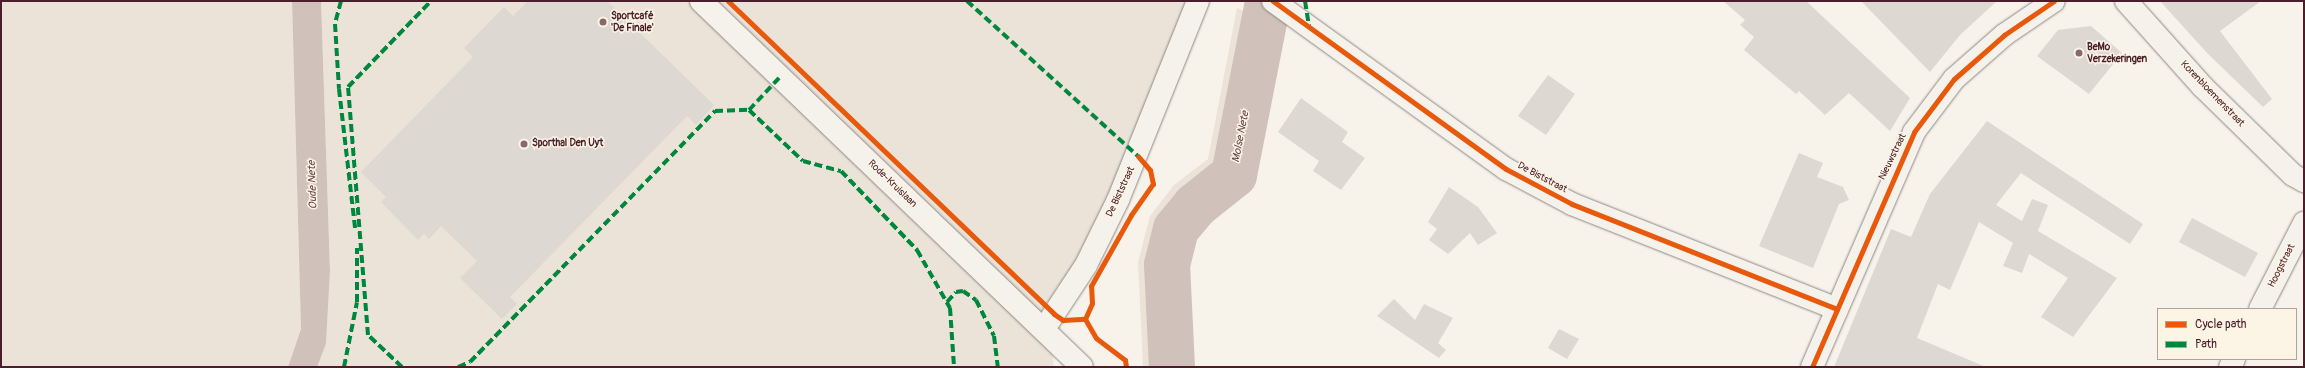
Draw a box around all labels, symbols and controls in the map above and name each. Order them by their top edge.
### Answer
place label: Sportcafé 'De Finale' [611,10,654,34]
marker: Sportcafé 'De Finale' [598,17,608,27]
place label: BeMo Verzekeringen [2087,41,2147,64]
marker: BeMo Verzekeringen [2074,48,2084,58]
street label: Korenbloemenstraat [2178,59,2246,129]
water label: Molse Nete [1230,110,1252,164]
street label: Nieuwstraat [1877,132,1909,182]
place label: Sporthal Den Uyt [532,138,603,150]
marker: Sporthal Den Uyt [519,139,529,149]
street label: Rode-Kruislaan [865,158,919,210]
street label: De Biststraat [1515,160,1569,196]
water label: Oude Nete [306,161,320,209]
street label: De Biststraat [1104,165,1138,219]
street label: Hoogstraat [2266,242,2298,290]
legend [2157,308,2297,360]
text: Cycle path [2195,317,2246,332]
text: Path [2195,337,2217,352]

